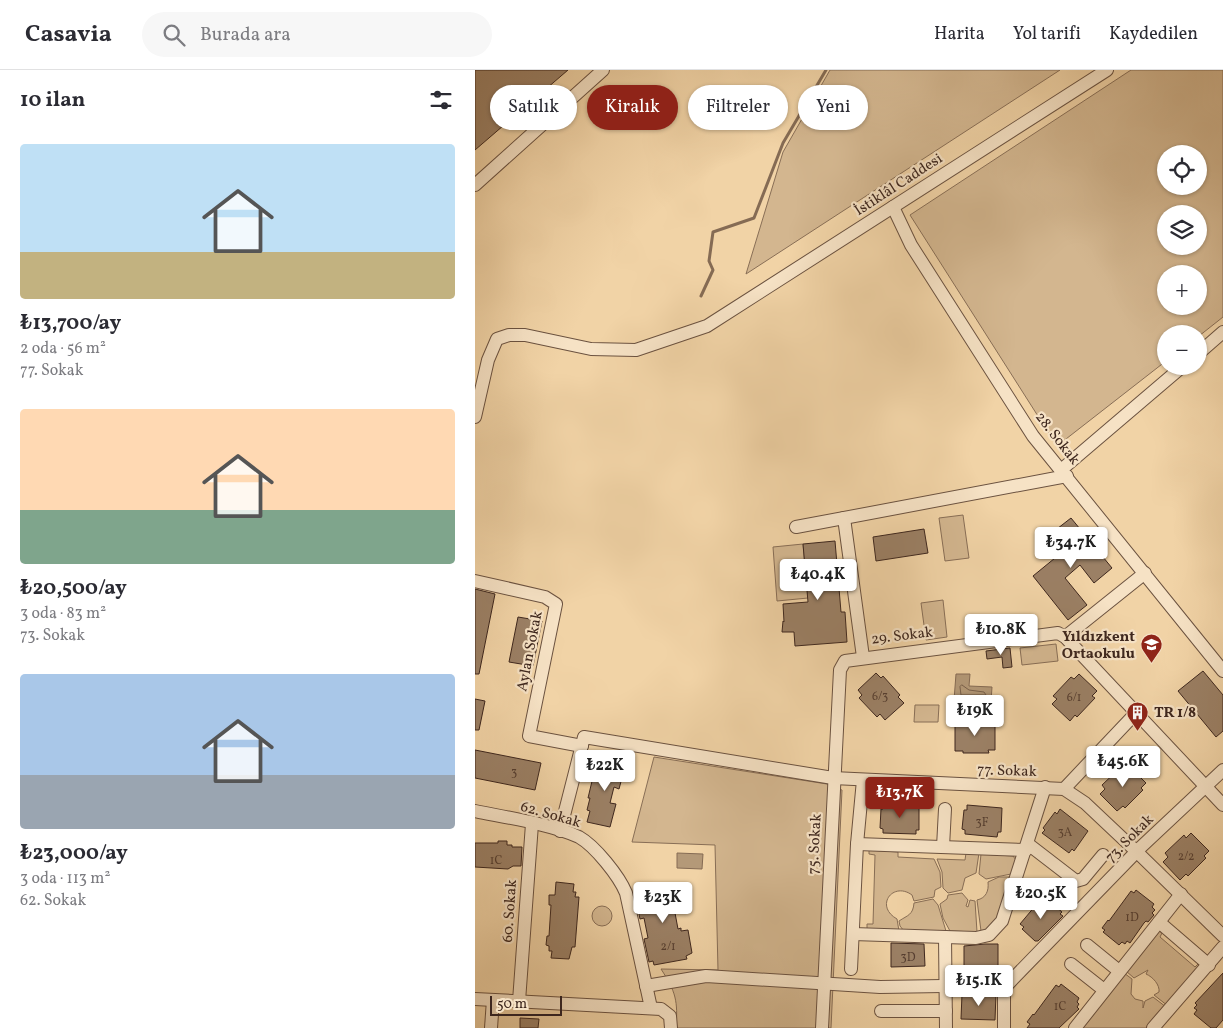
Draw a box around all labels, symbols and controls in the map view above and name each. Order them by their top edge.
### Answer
search box [142,12,492,57]
text: Casavia [25,18,112,52]
icon: search [160,21,188,49]
text: Burada ara [200,22,291,48]
text: Harita [934,22,985,47]
text: Yol tarifi [1013,22,1081,47]
text: Kaydedilen [1109,22,1198,47]
chip: Satılık [490,85,577,130]
chip: Kiralık [587,85,678,130]
chip: Filtreler [688,85,788,130]
chip: Yeni [798,85,868,130]
text: 10 ilan [20,86,85,115]
icon: filters [427,86,455,114]
map controls [1157,145,1207,375]
button: locate [1157,145,1207,195]
street label: İstiklâl Caddesi [851,149,947,222]
icon: home [193,176,283,266]
button: layers [1157,205,1207,255]
button: + [1157,265,1207,315]
text: ₺13,700/ay [20,309,121,338]
button: − [1157,325,1207,375]
text: 2 oda · 56 m² [20,338,106,360]
text: 77. Sokak [20,360,84,382]
street label: 28. Sokak [1029,408,1084,470]
icon: home [193,441,283,531]
pin: ₺34.7K [1030,526,1112,569]
text: ₺34.7K [1046,532,1096,554]
pin: ₺40.4K [777,558,859,601]
text: ₺40.4K [791,564,845,586]
text: ₺20,500/ay [20,574,127,603]
text: 3 oda · 83 m² [20,603,106,625]
street label: Aylan Sokak [512,609,549,693]
pin: ₺10.8K [960,614,1042,656]
text: ₺10.8K [976,619,1026,641]
street label: 29. Sokak [870,622,934,651]
text: 73. Sokak [20,625,85,647]
place label: Yıldızkent Ortaokulu [1062,627,1135,665]
school or university icon: Yıldızkent Ortaokulu [1139,633,1163,664]
house number: 6/3 [872,689,888,705]
house number: 6/1 [1067,690,1081,706]
pin: ₺19K [945,694,1005,737]
text: ₺19K [957,700,993,722]
building icon: TR 1/8 [1126,700,1150,731]
place label: TR 1/8 [1154,703,1196,724]
icon: home [193,706,283,796]
pin: ₺45.6K [1082,746,1164,788]
pin: ₺22K [575,750,635,792]
text: ₺45.6K [1097,751,1149,773]
text: ₺22K [586,755,624,777]
street label: 77. Sokak [977,760,1037,783]
house number: 3 [511,765,517,781]
pin: ₺13.7K [859,776,941,819]
text: ₺13.7K [876,782,924,804]
street label: 62. Sokak [518,797,583,834]
street label: 73. Sokak [1101,810,1159,868]
street label: 75. Sokak [803,813,828,875]
house number: 3F [976,815,989,831]
house number: 3A [1058,825,1073,841]
text: ₺23,000/ay [20,839,128,868]
house number: 2/2 [1178,849,1194,865]
house number: 1C [490,853,502,869]
text: 3 oda · 113 m² [20,868,110,890]
pin: ₺20.5K [1000,878,1082,920]
street label: 60. Sokak [498,879,523,943]
pin: ₺23K [633,882,693,924]
text: ₺20.5K [1015,883,1067,905]
text: ₺23K [644,887,682,909]
text: 62. Sokak [20,890,86,912]
house number: 1D [1125,910,1139,926]
house number: 2/1 [660,939,676,955]
house number: 3D [901,950,916,966]
pin: ₺15.1K [938,964,1020,1007]
text: ₺15.1K [956,970,1002,992]
scale bar [490,993,563,1016]
text: 50 m [497,995,527,1014]
house number: 1C [1054,999,1066,1015]

